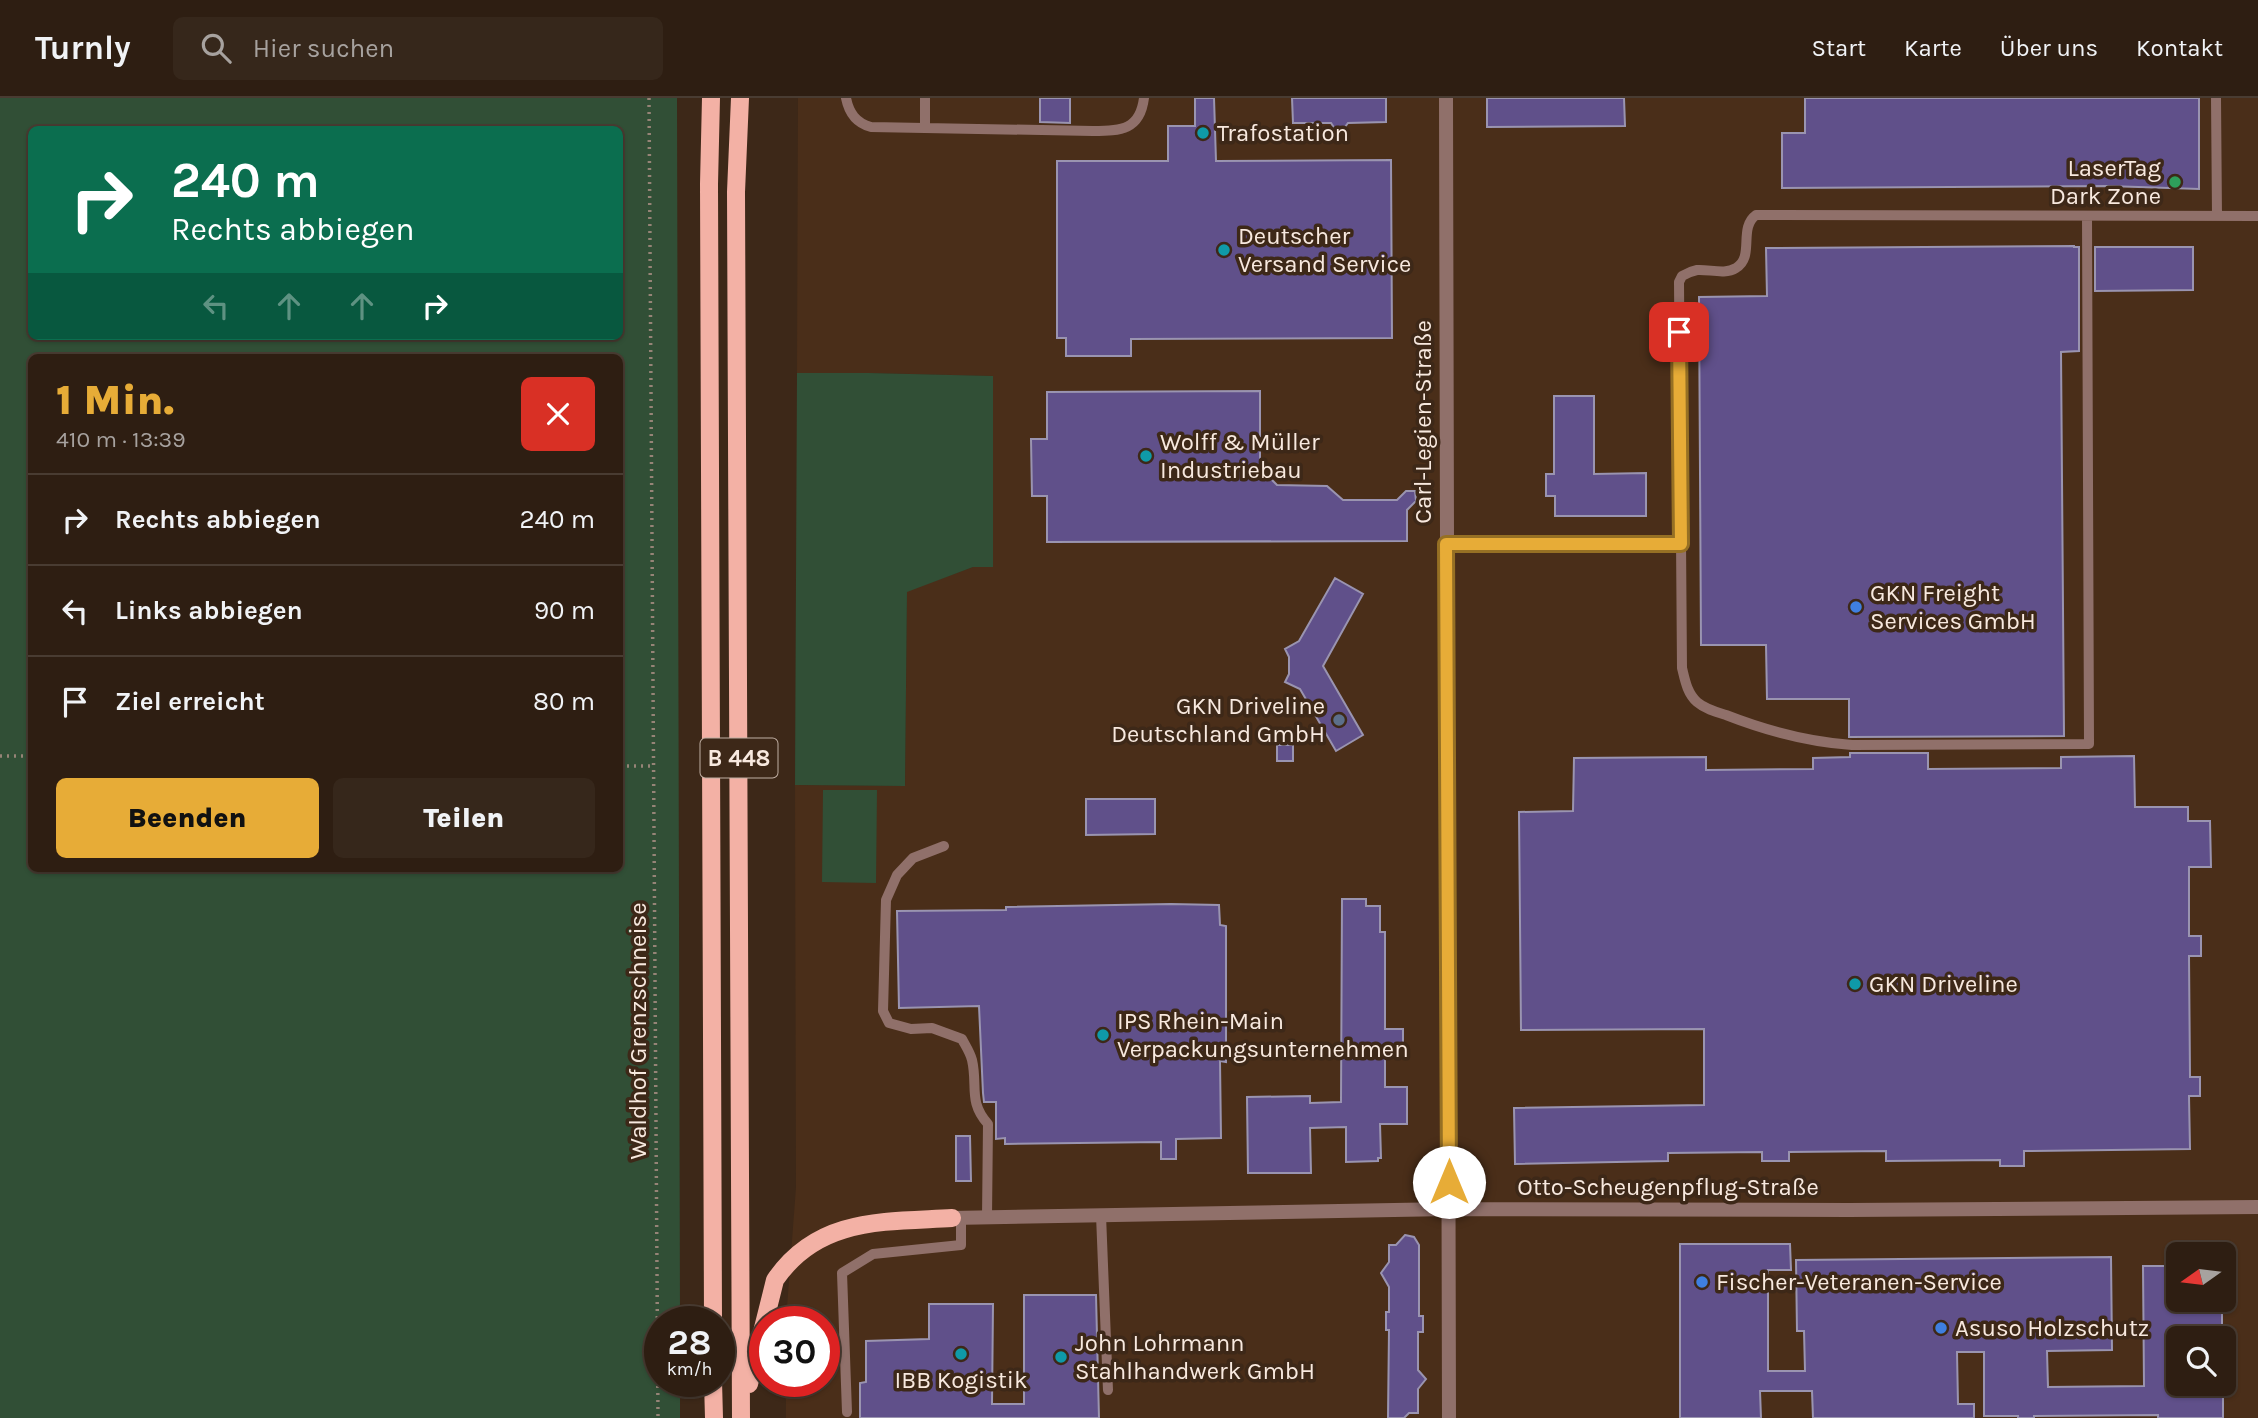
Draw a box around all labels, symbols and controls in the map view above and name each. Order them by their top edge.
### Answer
search box [173,17,663,80]
text: Turnly [35,29,131,67]
icon: search [197,29,235,67]
text: Hier suchen [253,33,394,64]
text: Start [1812,34,1866,62]
text: Karte [1904,34,1962,62]
text: Über uns [2000,34,2098,62]
text: Kontakt [2136,34,2223,62]
place label: Trafostation [1217,119,1349,147]
marker: Trafostation [1195,125,1211,141]
text: 240 m [171,152,320,209]
icon: right [56,154,147,245]
place label: LaserTag Dark Zone [2050,154,2161,210]
marker: LaserTag Dark Zone [2167,174,2183,190]
text: Rechts abbiegen [171,211,415,248]
place label: Deutscher Versand Service [1238,222,1411,278]
marker: Deutscher Versand Service [1216,242,1232,258]
icon: left [197,287,235,325]
icon: ahead [270,287,308,325]
icon: ahead [343,287,381,325]
icon: right [416,287,454,325]
pin [1649,302,1709,362]
icon: arrive [1660,313,1698,351]
street label: Carl-Legien-Straße [1409,320,1437,524]
text: 1 Min. [56,375,174,425]
button: close [521,377,595,451]
text: 410 m · 13:39 [56,426,186,453]
place label: Wolff & Müller Industriebau [1160,428,1320,484]
marker: Wolff & Müller Industriebau [1138,448,1154,464]
icon: right [56,501,94,539]
text: Rechts abbiegen [115,504,321,535]
text: 240 m [519,504,595,535]
place label: GKN Freight Services GmbH [1870,579,2036,635]
icon: left [56,592,94,630]
text: Links abbiegen [115,595,303,626]
text: 90 m [534,595,595,626]
marker: GKN Freight Services GmbH [1848,599,1864,615]
icon: arrive [56,683,94,721]
text: Ziel erreicht [115,686,265,717]
text: 80 m [533,686,595,717]
place label: GKN Driveline Deutschland GmbH [1111,692,1325,748]
marker: GKN Driveline Deutschland GmbH [1331,712,1347,728]
road number: B 448 [700,738,778,778]
button: Beenden [56,778,319,858]
button: Teilen [333,778,595,858]
street label: Waldhof Grenzschneise [624,902,652,1160]
place label: GKN Driveline [1869,970,2018,998]
marker: GKN Driveline [1847,976,1863,992]
place label: IPS Rhein-Main Verpackungsunternehmen [1117,1007,1409,1063]
marker: IPS Rhein-Main Verpackungsunternehmen [1095,1027,1111,1043]
position arrow [1412,1145,1486,1219]
street label: Otto-Scheugenpflug-Straße [1517,1173,1819,1201]
north arrow [2166,1242,2236,1312]
map controls [2166,1242,2236,1396]
place label: Fischer-Veteranen-Service [1716,1268,2002,1296]
marker: Fischer-Veteranen-Service [1694,1274,1710,1290]
speed limit sign: 30 [749,1306,840,1397]
place label: Asuso Holzschutz [1955,1314,2149,1342]
marker: Asuso Holzschutz [1933,1320,1949,1336]
text: 28 [668,1322,711,1363]
button: search [2166,1326,2236,1396]
place label: John Lohrmann Stahlhandwerk GmbH [1075,1329,1315,1385]
marker: IBB Kogistik [953,1346,969,1362]
marker: John Lohrmann Stahlhandwerk GmbH [1053,1349,1069,1365]
text: km/h [667,1358,712,1380]
place label: IBB Kogistik [895,1366,1027,1394]

